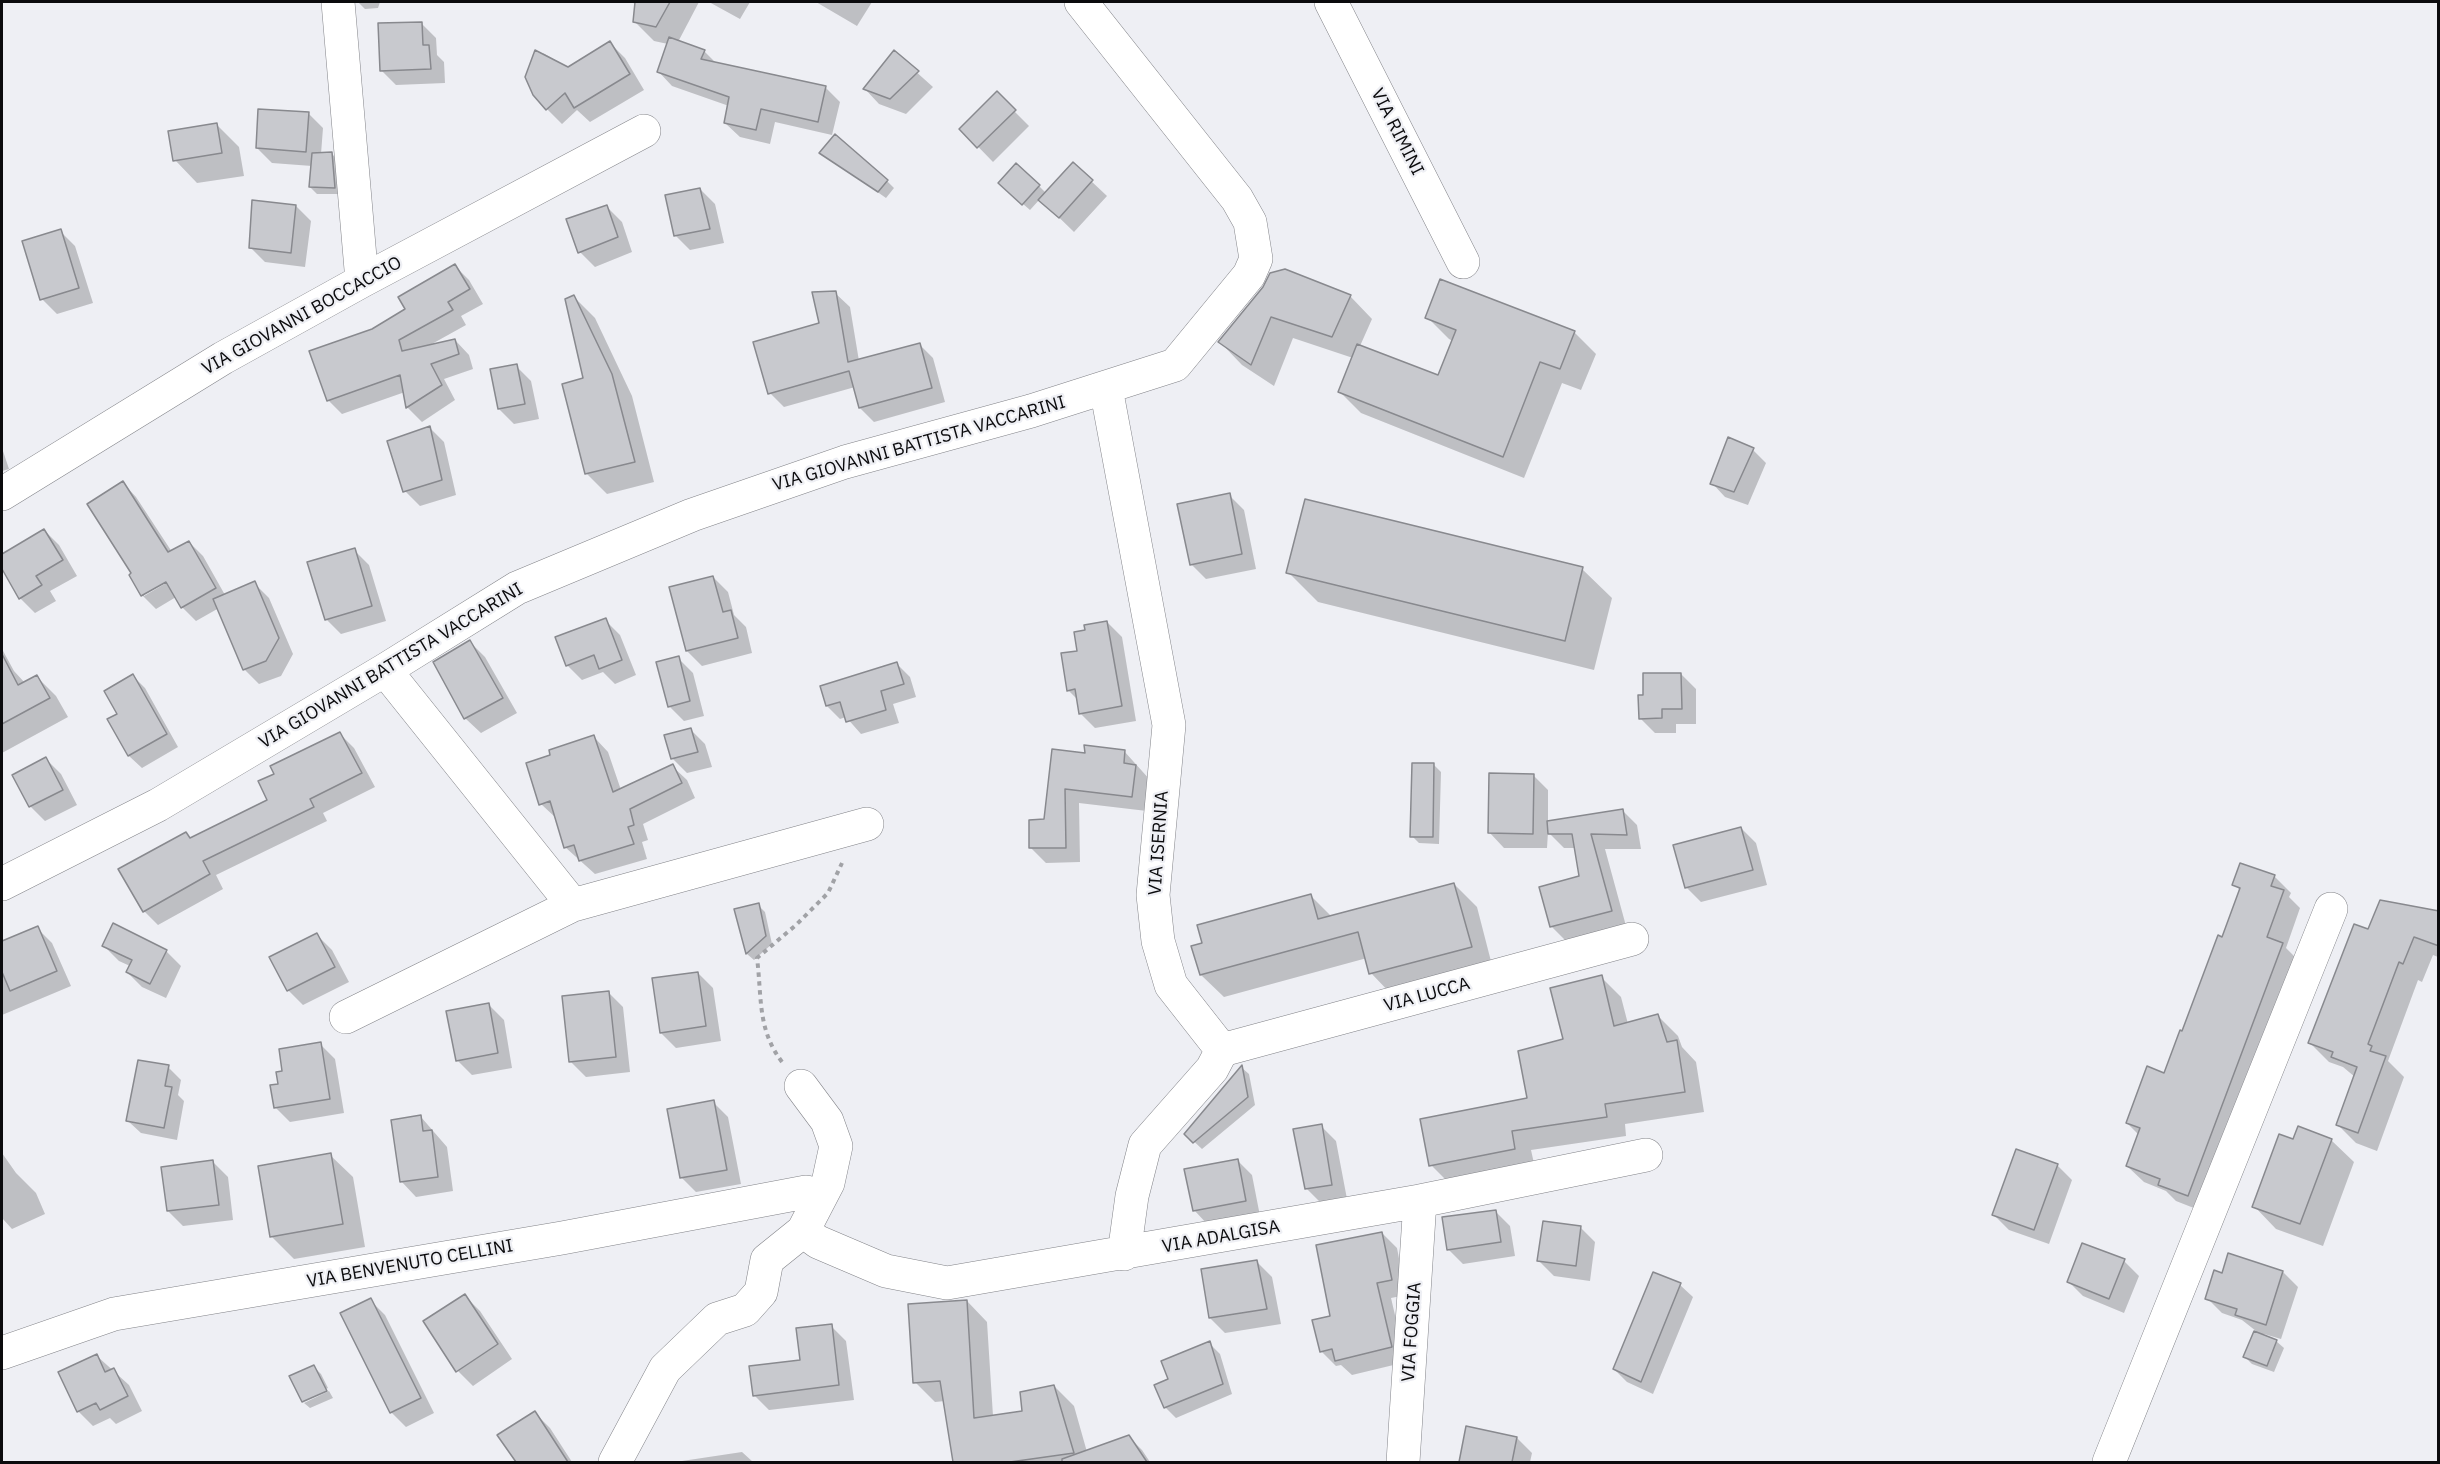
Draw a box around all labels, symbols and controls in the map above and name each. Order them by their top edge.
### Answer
street label: VIA RIMINI [1366,85,1428,179]
street label: VIA GIOVANNI BOCCACCIO [198,252,406,380]
street label: VIA GIOVANNI BATTISTA VACCARINI [770,392,1068,496]
street label: VIA GIOVANNI BATTISTA VACCARINI [255,579,527,753]
street label: VIA ISERNIA [1145,790,1173,896]
street label: VIA LUCCA [1382,973,1472,1017]
street label: VIA ADALGISA [1160,1216,1282,1258]
street label: VIA BENVENUTO CELLINI [305,1235,515,1293]
street label: VIA FOGGIA [1398,1281,1426,1383]

